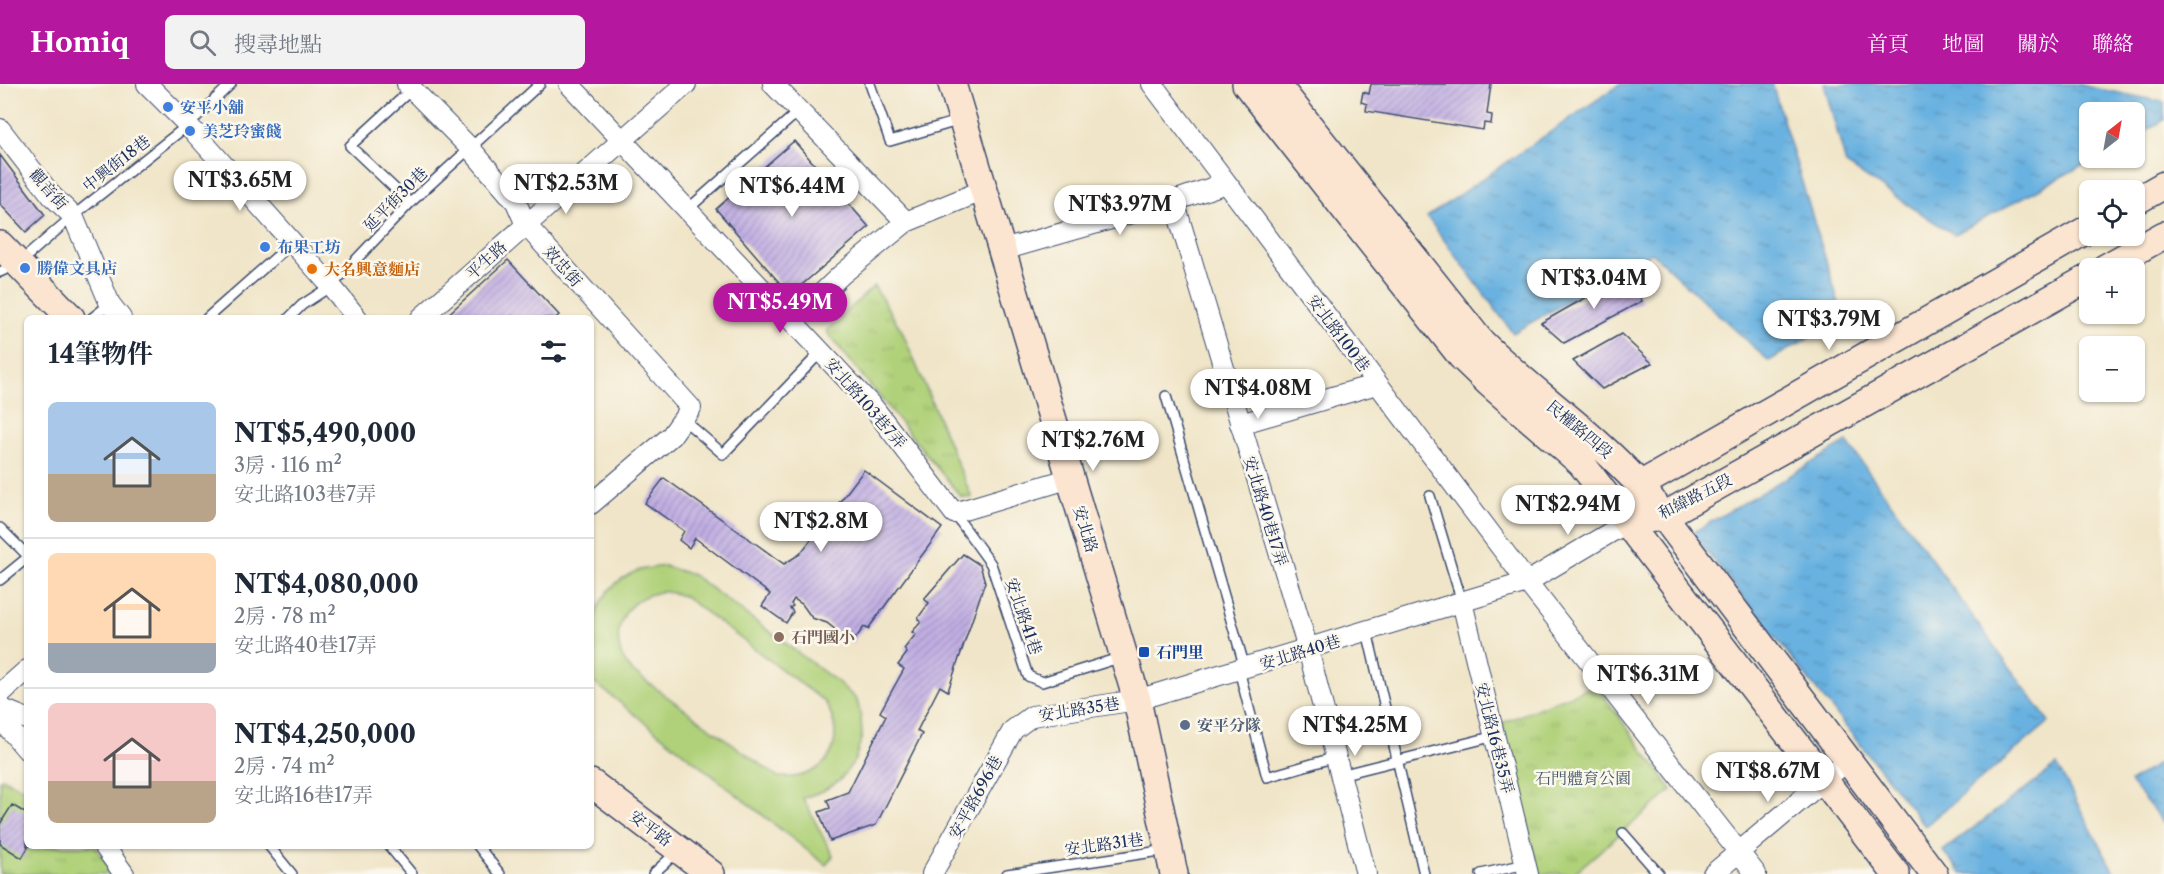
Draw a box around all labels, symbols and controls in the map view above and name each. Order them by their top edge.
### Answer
search box [165,15,585,69]
text: Homiq [30,25,129,59]
icon: search [186,26,219,59]
text: 搜尋地點 [234,31,322,58]
text: 首頁 [1867,31,1909,56]
text: 地圖 [1942,31,1984,56]
text: 關於 [2017,31,2059,56]
text: 聯絡 [2092,31,2134,56]
place label: 安平小舖 [180,97,244,117]
marker: 安平小舖 [161,100,175,114]
north arrow [2079,102,2145,168]
map controls [2079,102,2145,402]
place label: 美芝玲蜜餞 [202,121,282,141]
marker: 美芝玲蜜餞 [183,124,197,138]
street label: 中興街18巷 [78,130,154,196]
pin: NT$3.65M [178,161,302,212]
street label: 延平街30巷 [359,163,431,235]
street label: 觀音街 [26,164,72,214]
pin: NT$2.53M [504,164,628,215]
pin: NT$6.44M [730,167,854,218]
text: NT$3.65M [187,168,293,192]
text: NT$2.53M [514,171,618,195]
text: NT$6.44M [739,174,845,198]
button: locate [2079,180,2145,246]
pin: NT$3.97M [1058,185,1182,236]
text: NT$3.97M [1068,192,1172,216]
place label: 布果工坊 [277,237,341,257]
street label: 平生路 [461,237,511,283]
marker: 布果工坊 [258,240,272,254]
street label: 效忠街 [540,241,586,291]
place label: 勝偉文具店 [37,258,117,278]
button: + [2079,258,2145,324]
place label: 大名興意麵店 [324,259,420,279]
pin: NT$3.04M [1532,259,1656,310]
marker: 勝偉文具店 [18,261,32,275]
marker: 大名興意麵店 [305,262,319,276]
text: NT$3.04M [1541,266,1647,290]
pin: NT$5.49M [718,283,842,334]
text: NT$5.49M [727,290,833,314]
street label: 安北路100巷 [1304,291,1374,375]
pin: NT$3.79M [1767,300,1891,351]
text: NT$3.79M [1777,307,1881,331]
icon: filters [537,335,570,368]
button: − [2079,336,2145,402]
text: 14筆物件 [48,338,153,370]
street label: 安北路103巷7弄 [821,354,911,452]
pin: NT$4.08M [1196,369,1320,420]
text: NT$4.08M [1204,376,1312,400]
street label: 民權路四段 [1543,396,1617,462]
text: NT$5,490,000 [234,417,416,449]
pin: NT$2.76M [1031,421,1155,472]
icon: home [96,426,168,498]
text: NT$2.76M [1041,428,1145,452]
text: 3房 · 116 m² [234,453,342,477]
street label: 安北路40巷17弄 [1240,454,1292,568]
street label: 和緯路五段 [1655,469,1735,523]
text: 安北路103巷7弄 [234,482,376,506]
pin: NT$2.94M [1506,485,1630,536]
text: NT$2.94M [1515,492,1621,516]
pin: NT$2.8M [766,502,876,553]
street label: 安北路 [1069,503,1103,555]
text: NT$2.8M [774,509,868,533]
text: NT$4,080,000 [234,568,419,600]
street label: 安北路41巷 [1002,575,1046,657]
icon: home [96,577,168,649]
text: 2房 · 78 m² [234,604,336,628]
place label: 石門國小 [791,627,855,647]
marker: 石門國小 [772,630,786,644]
street label: 安北路40巷 [1257,630,1343,674]
text: 安北路40巷17弄 [234,633,377,657]
place label: 石門里 [1156,642,1204,662]
marker: 石門里 [1137,645,1151,659]
pin: NT$6.31M [1586,655,1710,706]
text: NT$6.31M [1597,662,1699,686]
street label: 安北路16巷35弄 [1472,680,1518,796]
street label: 安北路35巷 [1037,693,1121,725]
pin: NT$4.25M [1293,706,1417,757]
text: NT$4.25M [1302,713,1408,737]
place label: 安平分隊 [1197,715,1261,735]
text: NT$4,250,000 [234,718,416,750]
marker: 安平分隊 [1178,718,1192,732]
icon: home [96,727,168,799]
street label: 安平路696巷 [944,752,1006,842]
pin: NT$8.67M [1706,752,1830,803]
text: 2房 · 74 m² [234,754,335,778]
text: NT$8.67M [1715,759,1821,783]
park label: 石門體育公園 [1535,768,1631,788]
text: 安北路16巷17弄 [234,783,372,807]
street label: 安平路 [626,806,676,850]
street label: 安北路31巷 [1063,829,1145,859]

